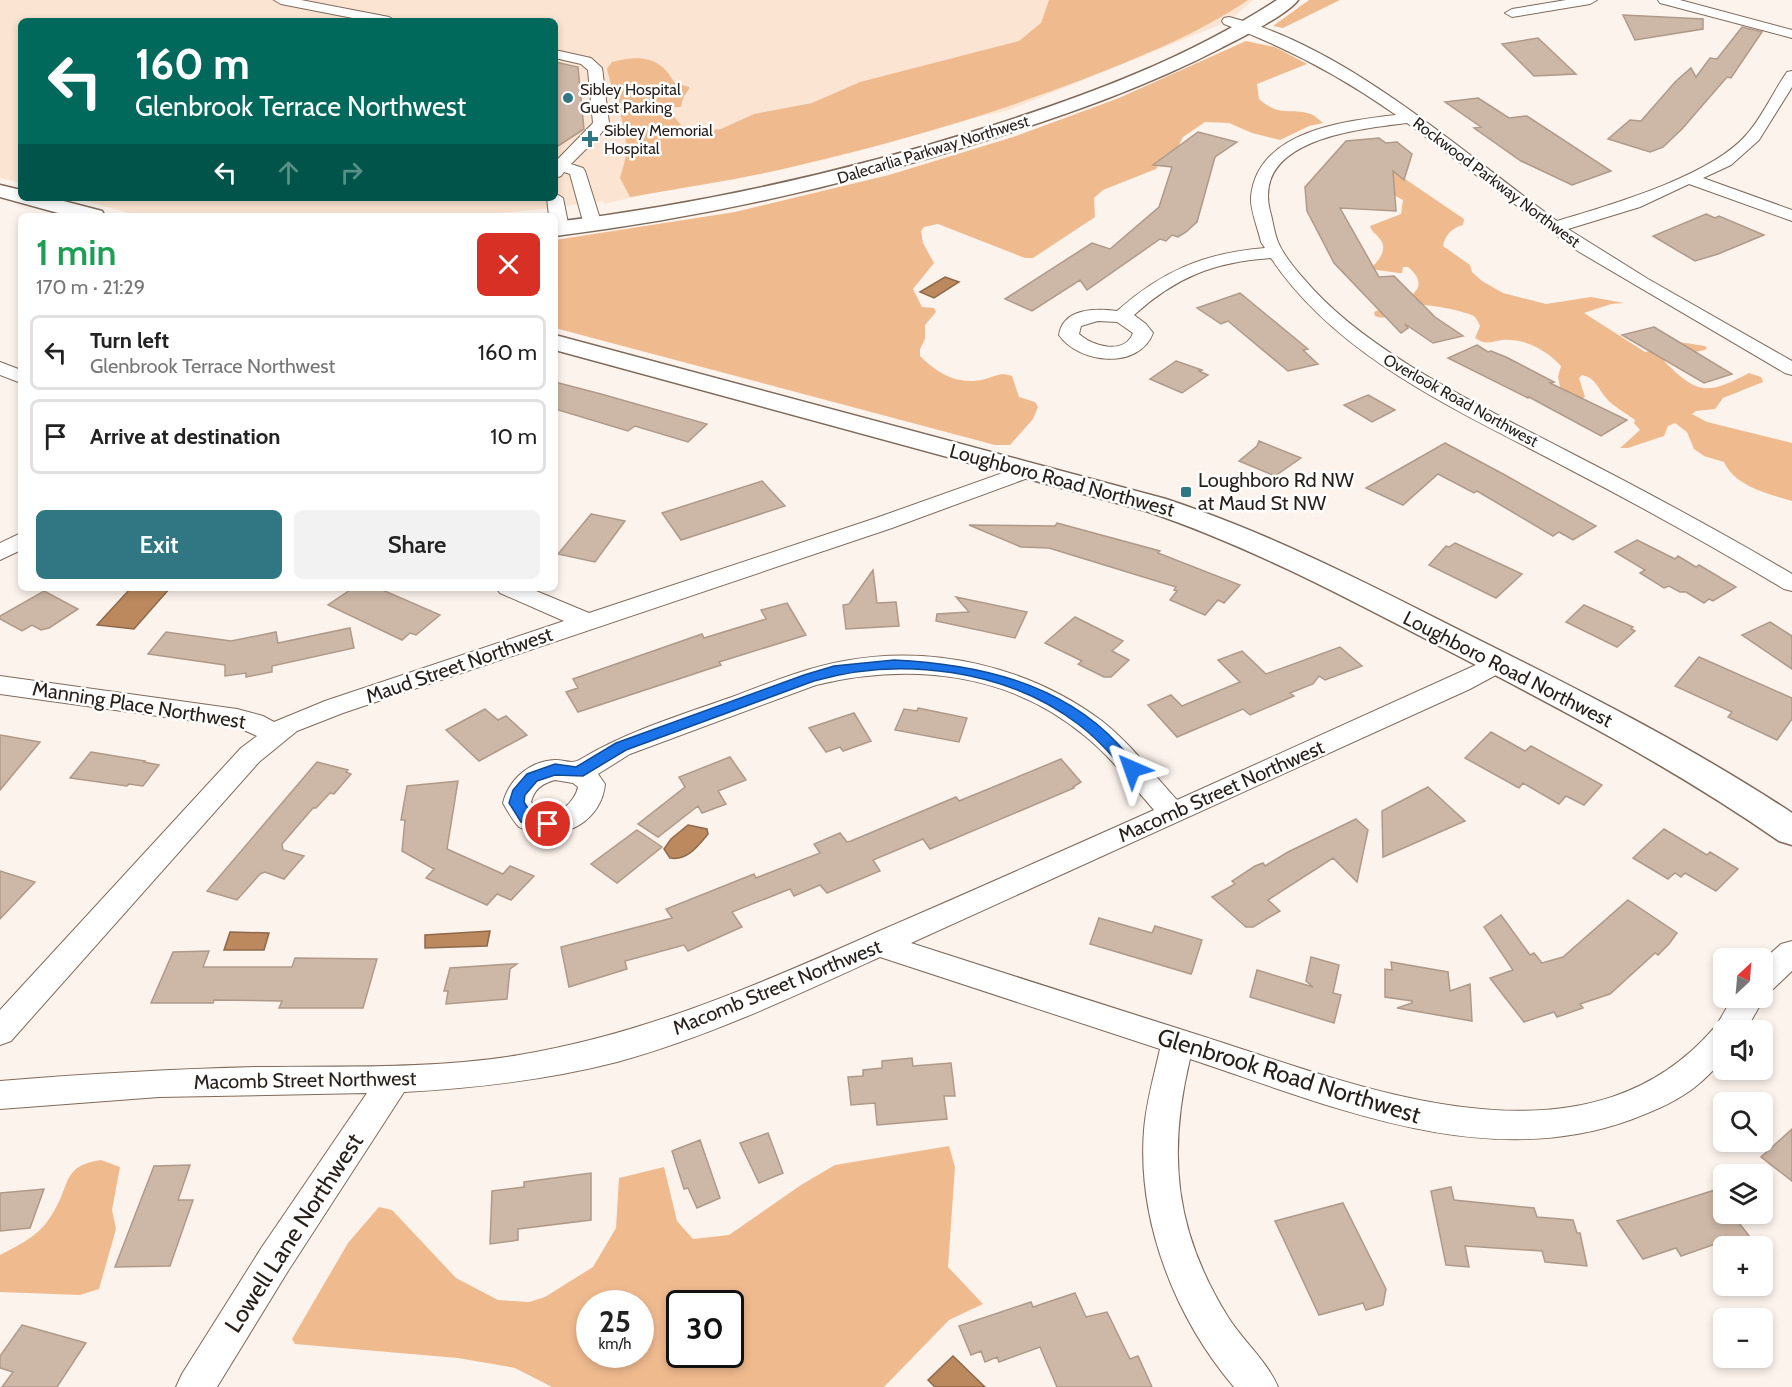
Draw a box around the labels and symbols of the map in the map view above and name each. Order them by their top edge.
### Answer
place label: Sibley Hospital Guest Parking [580,80,681,117]
marker: Sibley Hospital Guest Parking [561,91,575,105]
street label: Dalecarlia Parkway Northwest [835,111,1032,188]
street label: Rockwood Parkway Northwest [1409,113,1584,252]
place label: Sibley Memorial Hospital [604,121,713,158]
marker: Sibley Memorial Hospital [581,130,599,148]
street label: Overlook Road Northwest [1380,350,1542,451]
street label: Loughboro Road Northwest [947,438,1177,522]
place label: Loughboro Rd NW at Maud St NW [1198,468,1354,515]
marker: Loughboro Rd NW at Maud St NW [1179,485,1193,499]
street label: Loughboro Road Northwest [1399,606,1617,732]
street label: Maud Street Northwest [362,622,556,708]
street label: Manning Place Northwest [31,676,248,734]
street label: Macomb Street Northwest [1114,735,1328,847]
position arrow [1100,737,1164,801]
pin [522,798,573,849]
street label: Macomb Street Northwest [669,934,885,1040]
north arrow [1713,948,1773,1008]
street label: Glenbrook Road Northwest [1154,1022,1424,1129]
street label: Macomb Street Northwest [193,1066,417,1094]
street label: Lowell Lane Northwest [218,1128,369,1338]
speed limit sign: 30 [666,1290,744,1368]

